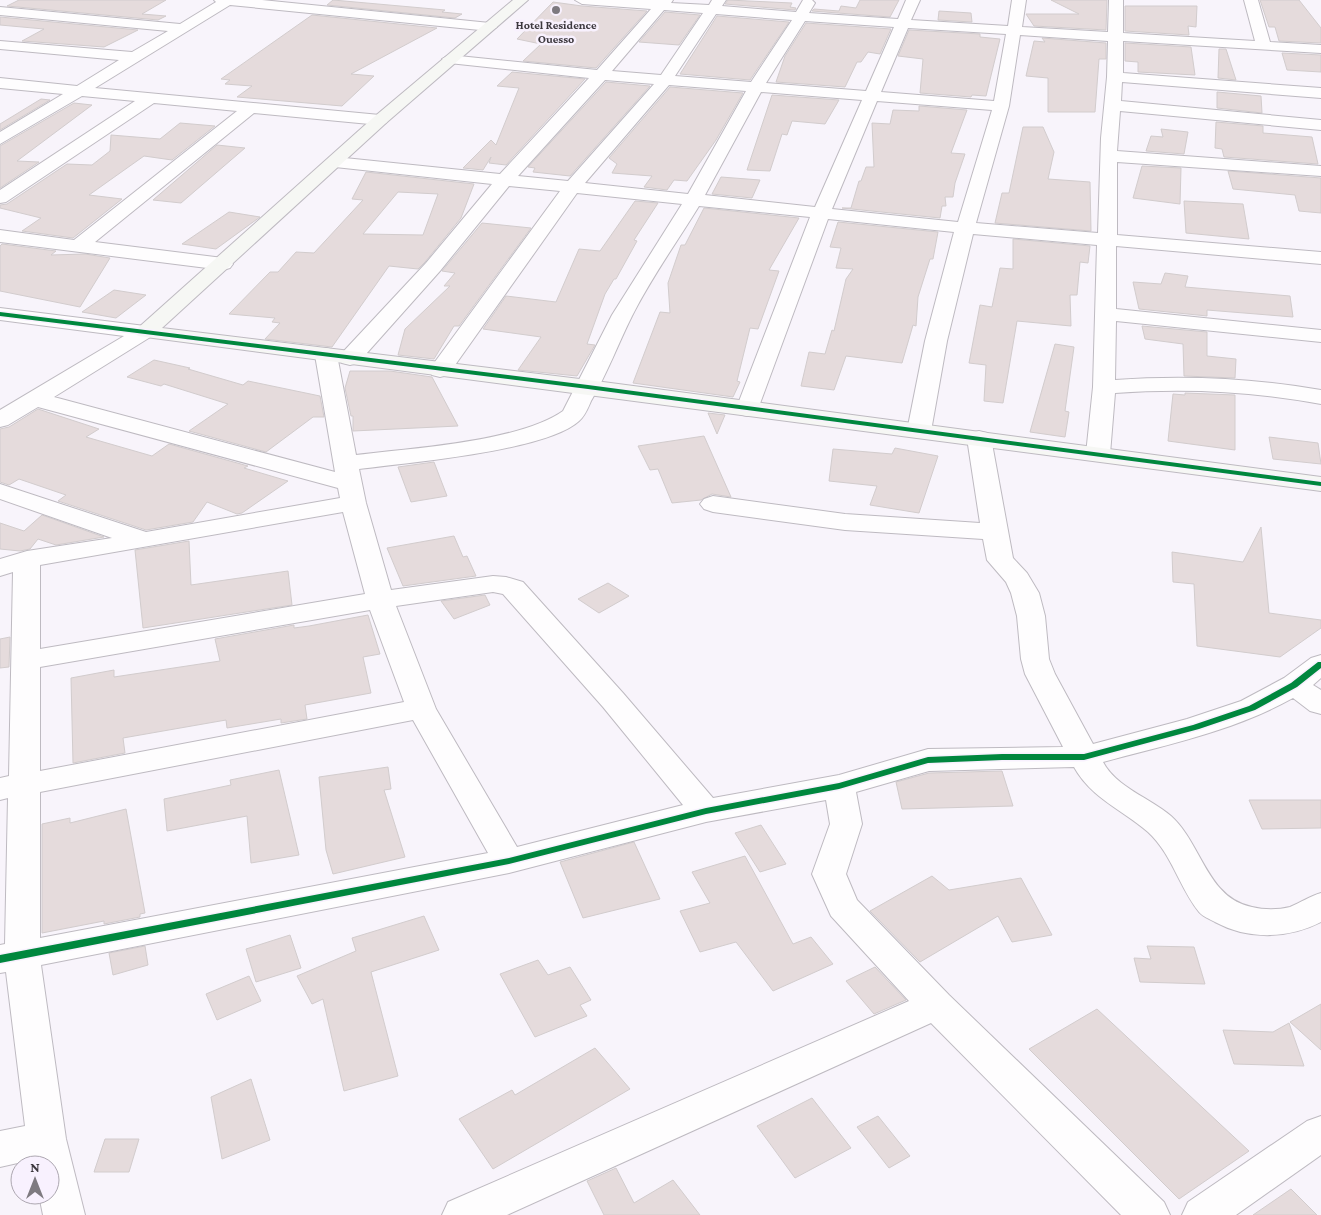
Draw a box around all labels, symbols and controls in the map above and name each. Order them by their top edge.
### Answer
marker: Hotel Residence Ouesso [550,4,562,16]
place label: Hotel Residence Ouesso [515,18,597,46]
north arrow [10,1155,60,1205]
text: N [30,1159,40,1175]

